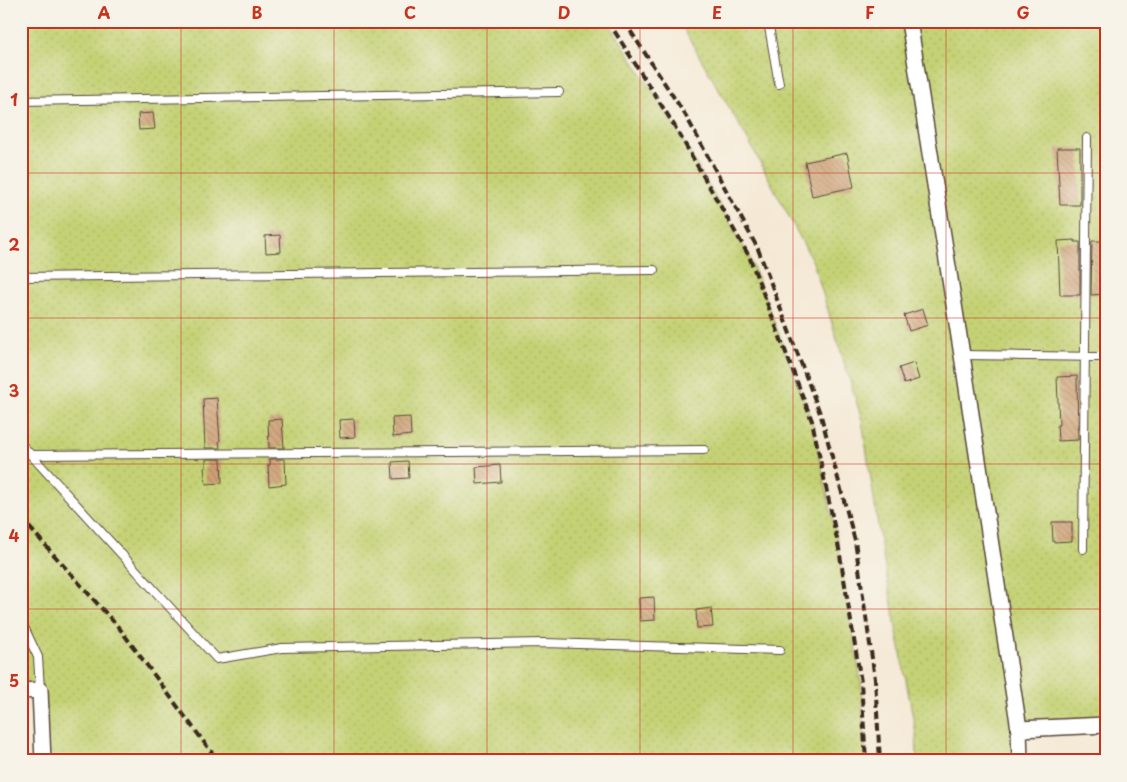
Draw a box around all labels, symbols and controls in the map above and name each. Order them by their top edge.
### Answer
text: A [98,0,111,24]
text: B [252,0,263,24]
text: C [404,0,416,24]
text: D [558,0,570,24]
text: E [712,0,722,24]
text: F [865,0,875,24]
text: G [1016,0,1030,24]
text: 1 [10,87,18,111]
text: 2 [8,232,20,256]
text: 3 [9,378,19,402]
text: 4 [9,523,20,547]
text: 5 [9,668,19,692]

